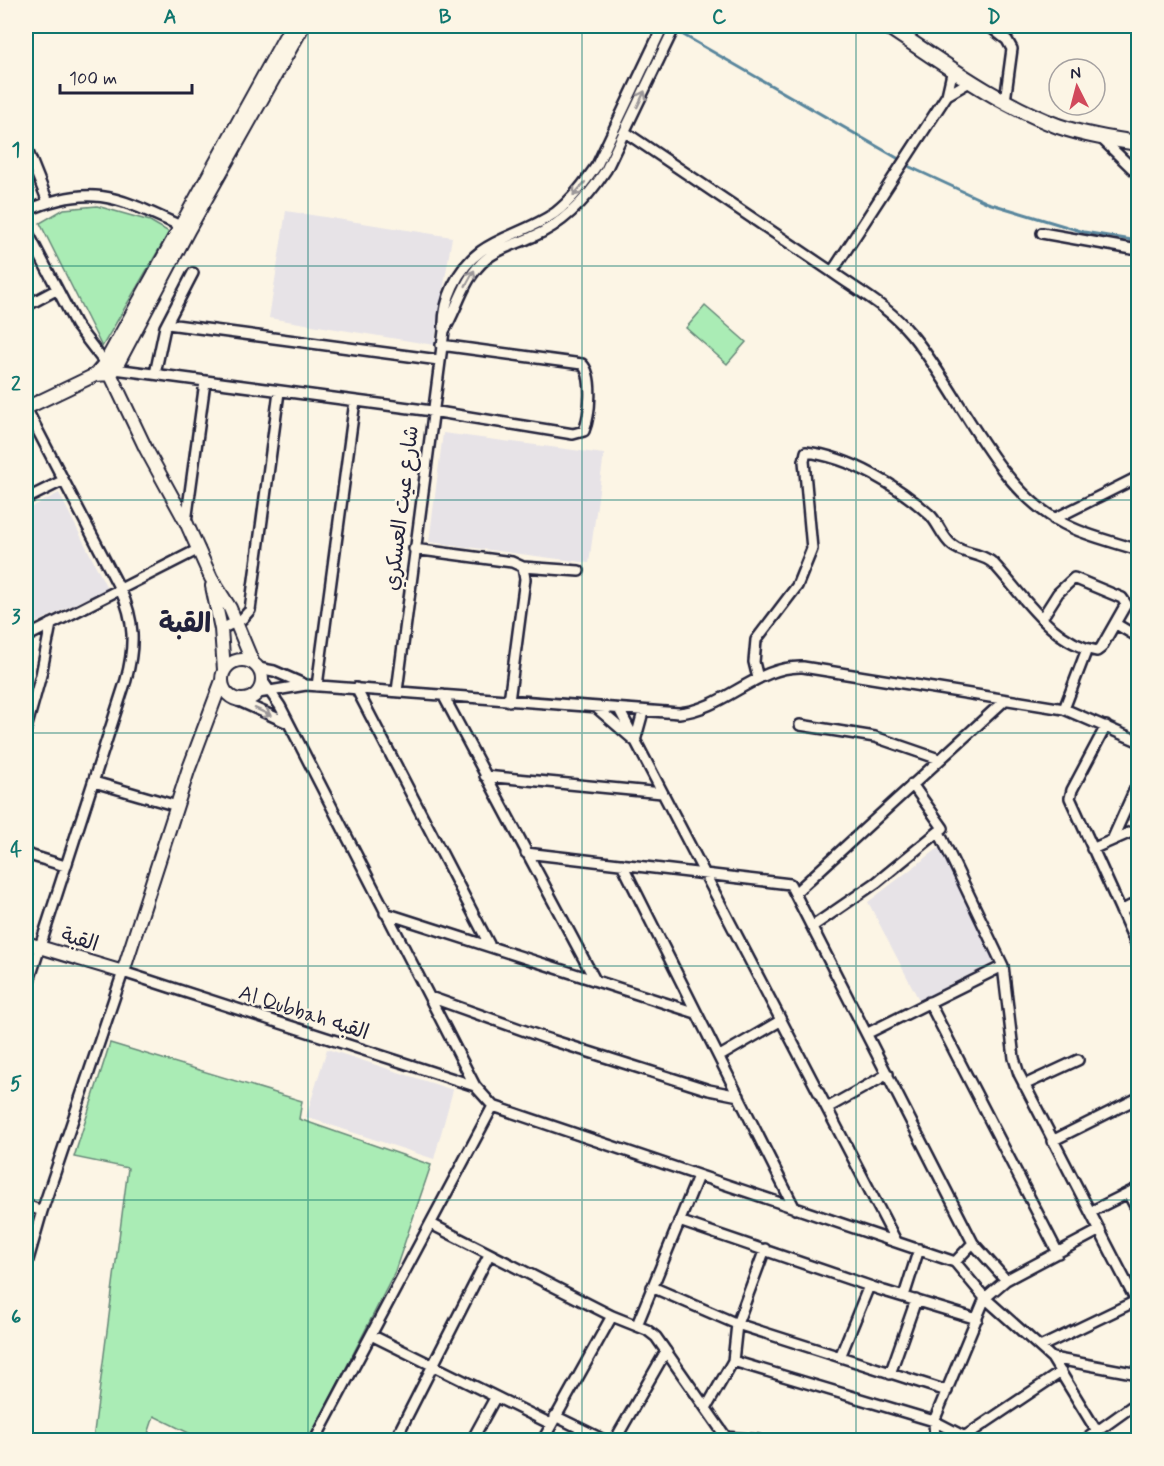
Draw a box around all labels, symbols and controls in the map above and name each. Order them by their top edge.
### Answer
text: A [163,4,177,31]
text: B [439,4,452,31]
text: C [712,4,727,31]
text: D [987,4,1001,31]
scale bar [60,57,192,95]
north arrow [1047,57,1107,117]
text: N [1069,63,1082,85]
text: 100 m [69,67,117,91]
one-way arrow [636,90,648,108]
text: 1 [12,137,20,164]
one-way arrow [572,181,586,196]
one-way arrow [465,270,476,288]
text: 2 [11,371,21,398]
street label: شارع عيت العسكري [378,424,426,592]
text: 3 [11,604,21,631]
district label: القبة [159,607,211,642]
one-way arrow [254,707,272,719]
text: 4 [10,837,22,864]
street label: القبة [58,921,102,959]
street label: Al Qubbah القبه [235,979,372,1047]
text: 5 [10,1071,22,1098]
text: 6 [11,1304,21,1331]

